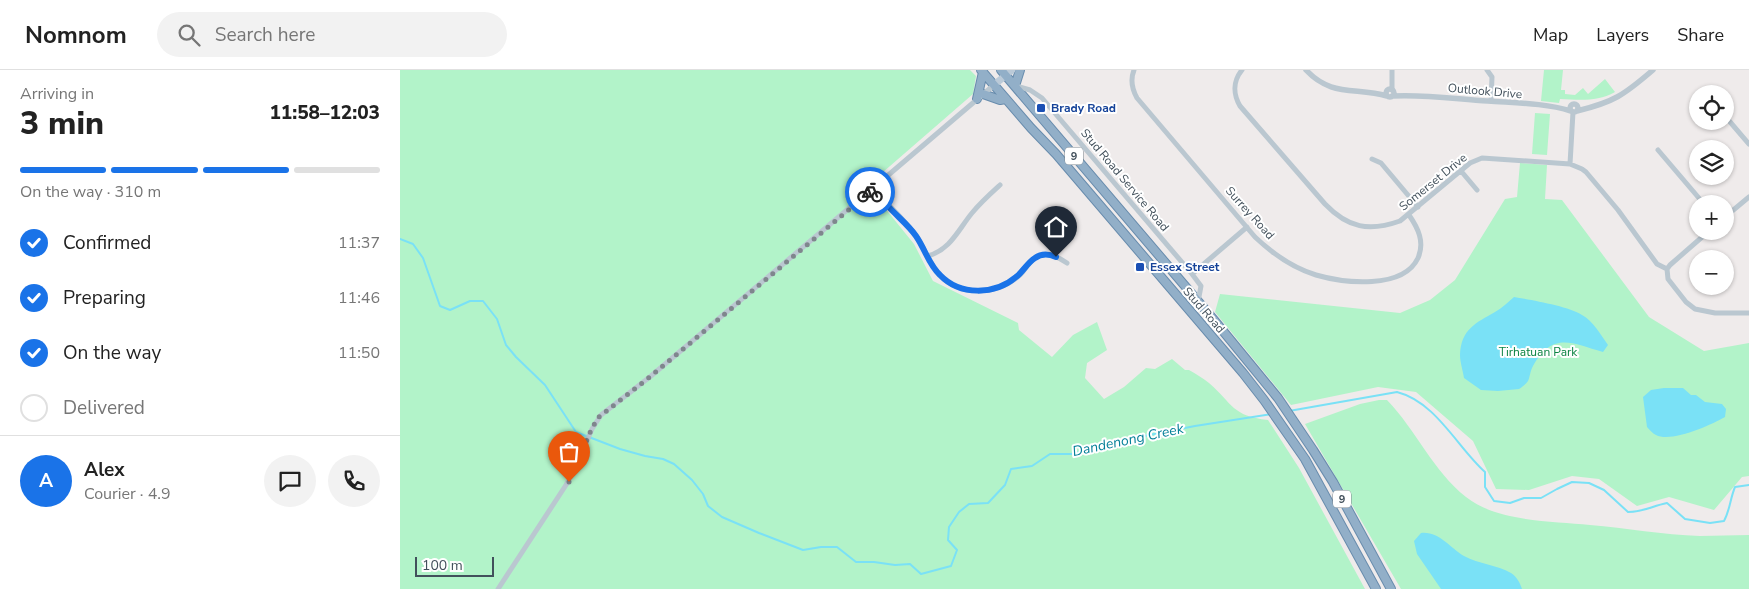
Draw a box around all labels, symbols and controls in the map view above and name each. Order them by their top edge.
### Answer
search box [157,12,507,57]
text: Nomnom [25,19,127,51]
icon: search [175,21,203,49]
text: Search here [215,22,315,48]
text: Map [1533,23,1568,47]
text: Layers [1596,23,1649,47]
text: Share [1677,23,1724,47]
street label: Outlook Drive [1447,80,1523,102]
text: Arriving in [20,83,94,105]
map controls [1689,85,1734,295]
button: locate [1689,85,1734,130]
text: 11:58–12:03 [269,100,380,126]
place label: Brady Road [1051,100,1116,116]
text: 3 min [20,102,104,145]
marker: Brady Road [1035,102,1047,114]
street label: Stud Road Service Road [1077,125,1173,235]
button: layers [1689,140,1734,185]
road number: 9 [1065,148,1083,164]
street label: Somerset Drive [1396,150,1470,214]
courier [845,167,895,217]
icon: bike [856,178,884,206]
text: On the way · 310 m [20,181,161,203]
street label: Surrey Road [1222,183,1278,243]
button: + [1689,195,1734,240]
pin [1035,206,1077,257]
icon: home [1042,213,1070,241]
icon: check [20,229,48,257]
text: Confirmed [63,230,151,256]
text: 11:37 [338,232,380,254]
button: − [1689,250,1734,295]
place label: Essex Street [1150,259,1220,275]
marker: Essex Street [1134,261,1146,273]
icon: check [20,284,48,312]
street label: Stud Road [1179,284,1229,336]
text: Preparing [63,285,146,311]
text: 11:46 [338,287,380,309]
icon: check [20,339,48,367]
text: On the way [63,340,161,366]
text: 11:50 [338,342,380,364]
park label: Tirhatuan Park [1499,344,1578,360]
text: Delivered [63,395,145,421]
water label: Dandenong Creek [1071,419,1186,461]
pin [548,431,590,482]
icon: bag [555,438,583,466]
button: chat [264,455,316,507]
button: phone [328,455,380,507]
text: Alex [84,457,125,483]
text: A [39,468,53,494]
text: Courier · 4.9 [84,483,170,505]
road number: 9 [1333,490,1351,508]
scale bar [415,554,494,577]
text: 100 m [422,556,463,575]

